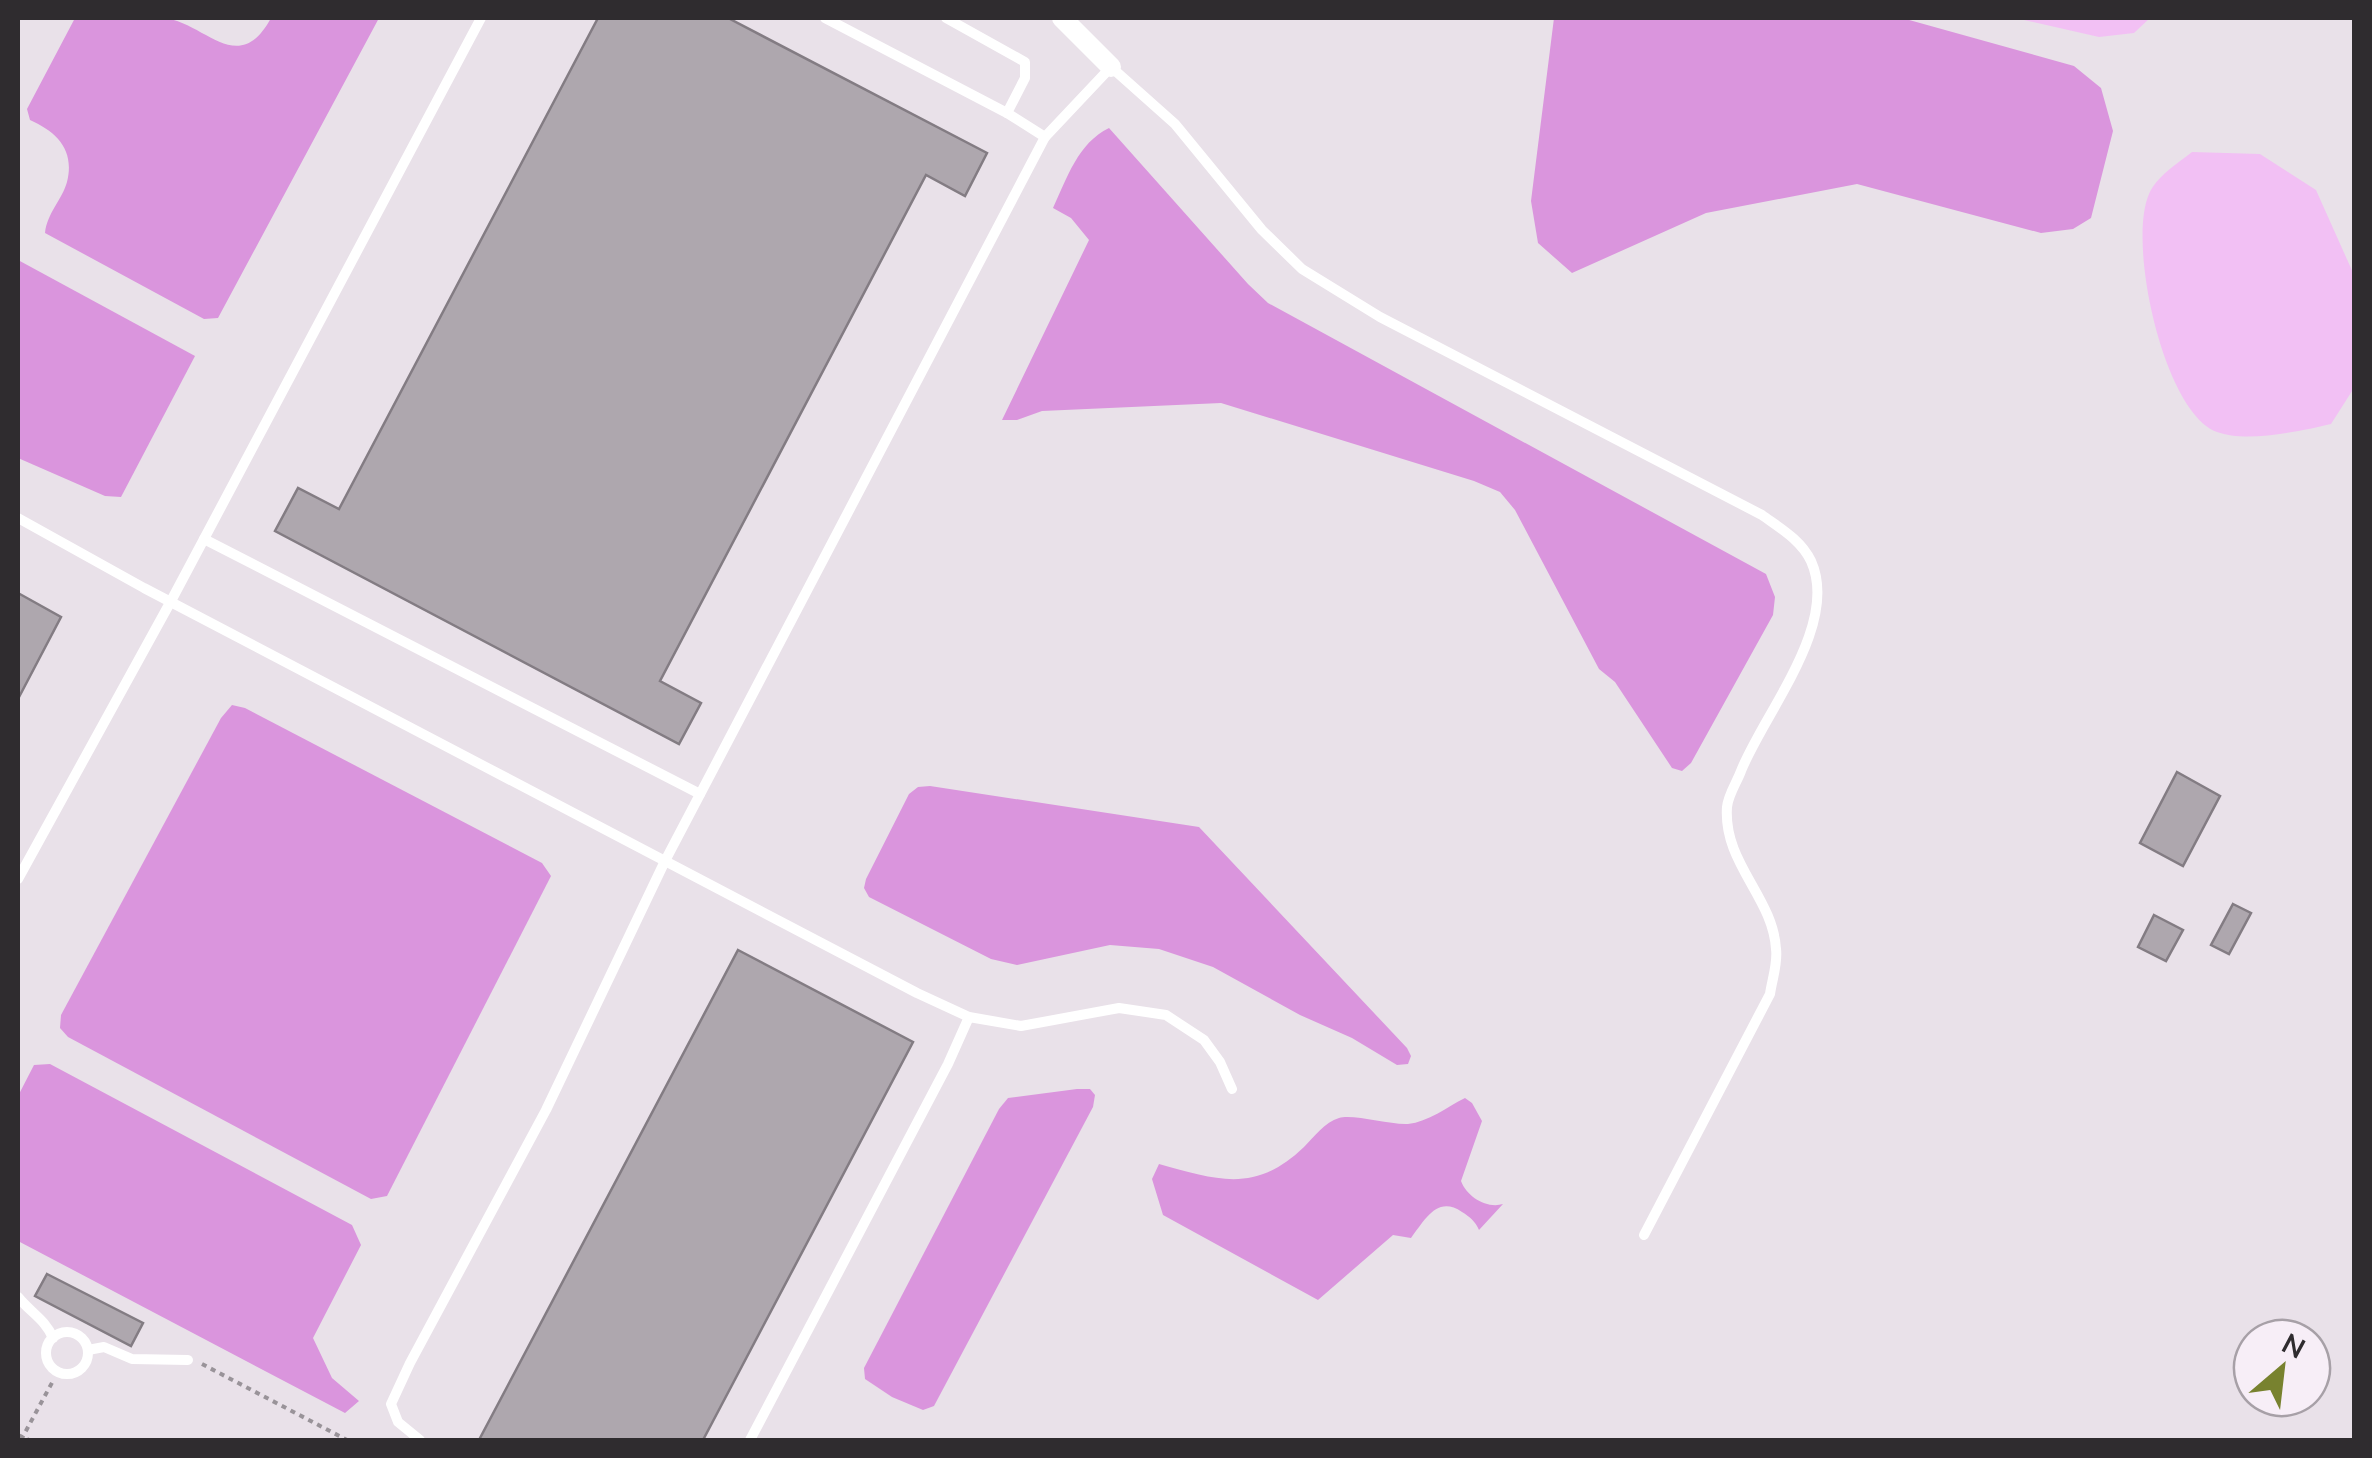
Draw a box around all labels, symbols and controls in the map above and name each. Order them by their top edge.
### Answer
north arrow [2232,1318,2332,1418]
text: N [2275,1325,2311,1369]

